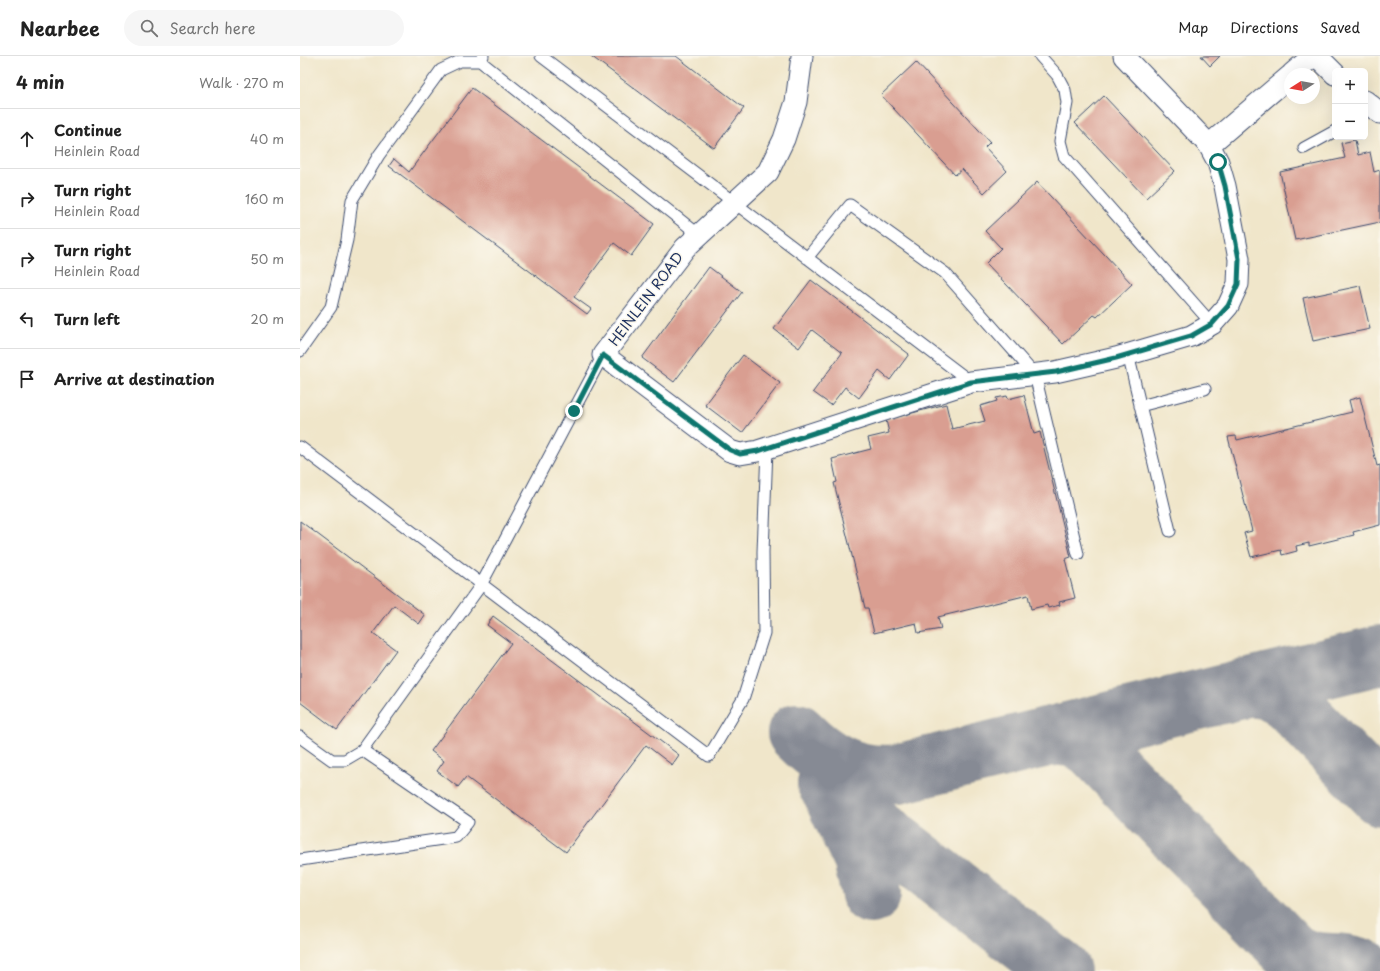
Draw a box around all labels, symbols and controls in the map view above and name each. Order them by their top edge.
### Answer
search box [124,10,404,46]
text: Nearbee [20,14,100,42]
text: Search here [170,16,255,39]
icon: search [138,17,160,39]
text: Map [1178,17,1208,38]
text: Directions [1230,17,1298,38]
text: Saved [1320,17,1360,38]
north arrow [1284,68,1320,104]
map controls [1332,68,1368,140]
button: + [1332,68,1368,104]
text: 4 min [16,69,64,95]
text: Walk · 270 m [199,73,284,92]
button: − [1332,104,1368,140]
text: Continue [54,118,122,141]
icon: ahead [16,128,38,150]
text: 40 m [250,129,284,148]
text: Heinlein Road [54,141,140,160]
route start [1209,153,1227,171]
text: Turn right [54,178,131,201]
icon: right [16,188,38,210]
text: 160 m [245,189,284,208]
text: Heinlein Road [54,201,140,220]
text: Turn right [54,238,131,261]
street label: HEINLEIN ROAD [603,247,688,350]
icon: right [16,248,38,270]
text: 50 m [250,249,284,268]
text: Heinlein Road [54,261,140,280]
text: Turn left [54,307,120,330]
icon: left [16,308,38,330]
text: 20 m [250,309,284,328]
text: Arrive at destination [54,367,215,390]
icon: arrive [16,368,38,390]
route end [565,402,583,420]

